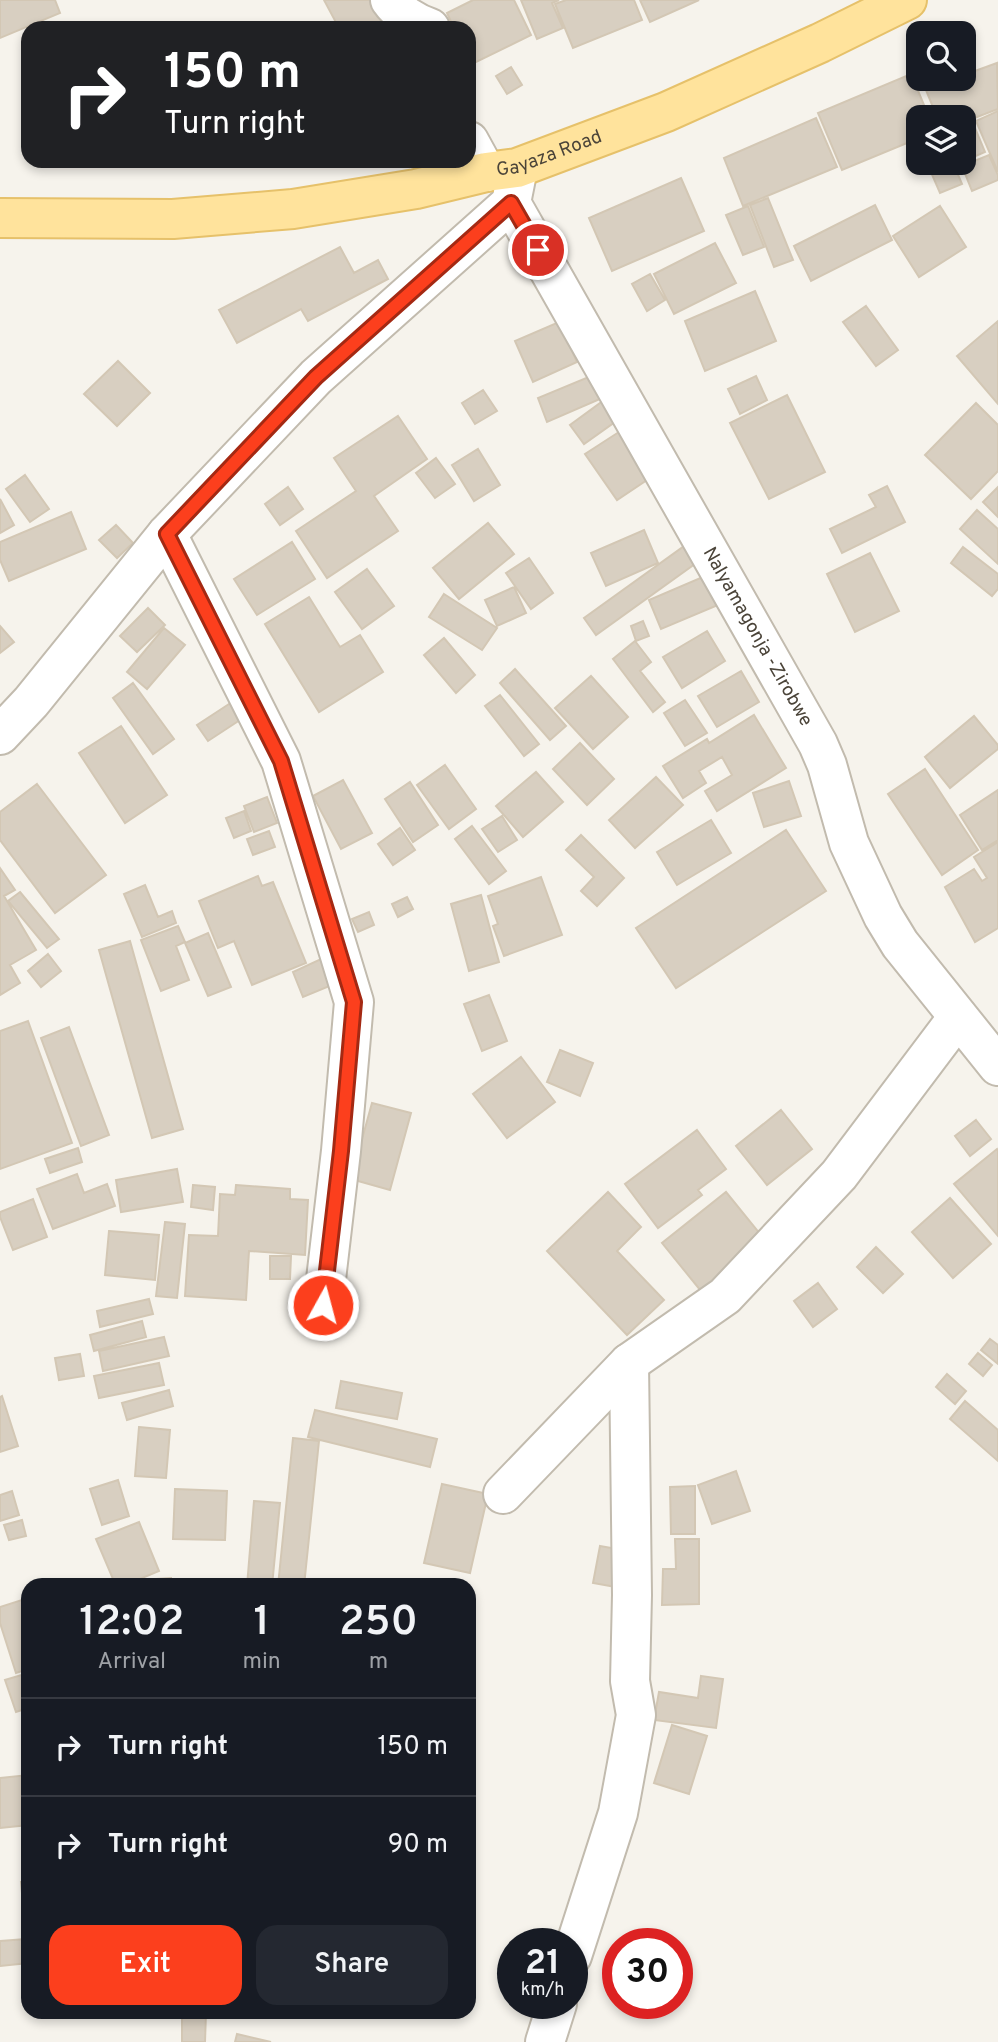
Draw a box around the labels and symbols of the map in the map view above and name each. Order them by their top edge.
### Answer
street label: Gayaza Road [495,125,606,183]
pin [508,220,568,280]
street label: Nalyamagonja -Zirobwe [697,543,818,731]
position arrow [286,1268,360,1342]
speed limit sign: 30 [602,1928,693,2019]

